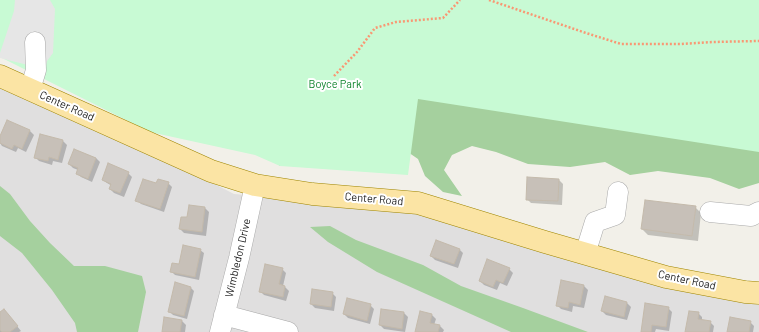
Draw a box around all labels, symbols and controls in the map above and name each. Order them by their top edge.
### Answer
park label: Boyce Park [309,77,361,91]
street label: Center Road [38,88,96,124]
street label: Center Road [344,190,404,208]
street label: Wimbledon Drive [223,217,253,299]
street label: Center Road [657,267,717,293]

